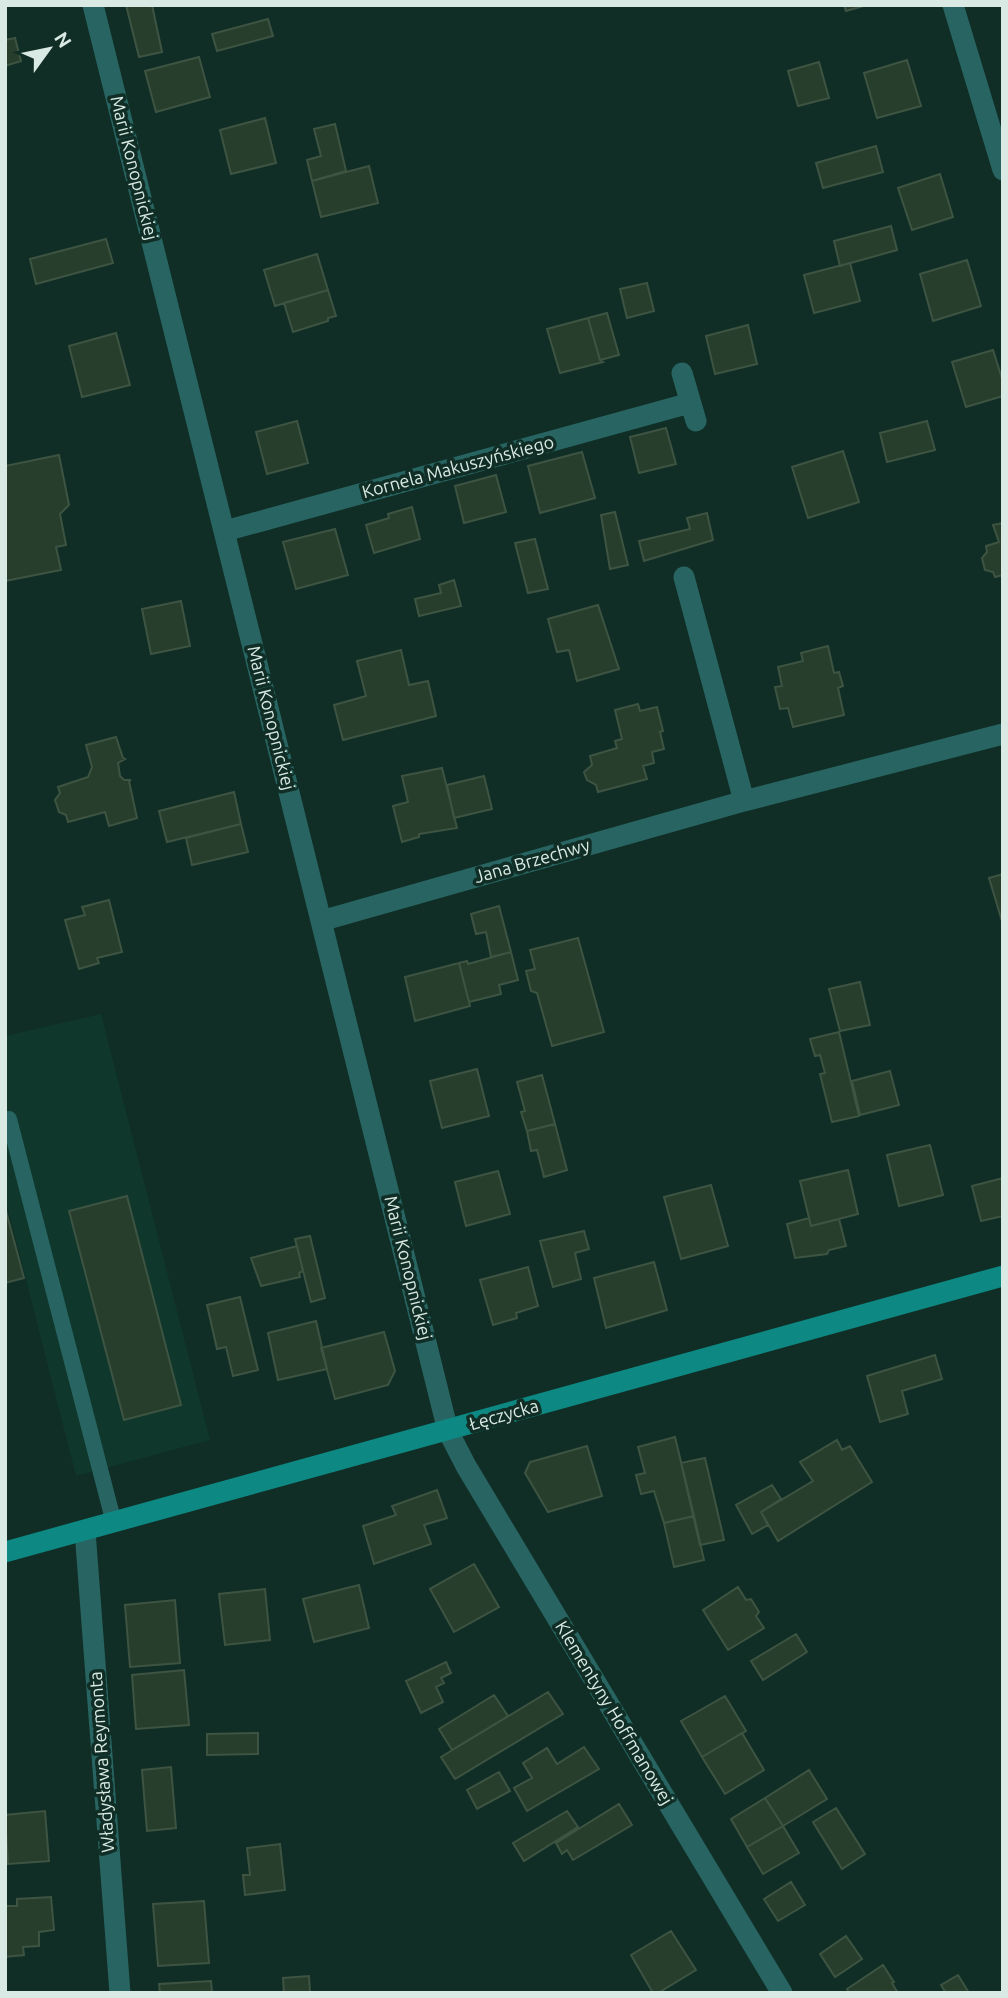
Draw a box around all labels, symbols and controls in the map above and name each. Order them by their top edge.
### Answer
north arrow [14,14,84,84]
text: N [50,28,76,52]
street label: Marii Konopnickiej [107,94,163,242]
street label: Kornela Makuszyńskiego [360,431,556,501]
street label: Marii Konopnickiej [244,644,300,792]
street label: Jana Brzechwy [471,834,592,886]
street label: Marii Konopnickiej [381,1194,437,1342]
street label: Łęczycka [467,1395,541,1433]
street label: Klementyny Hoffmanowej [552,1617,678,1808]
street label: Władysława Reymonta [85,1671,117,1853]

